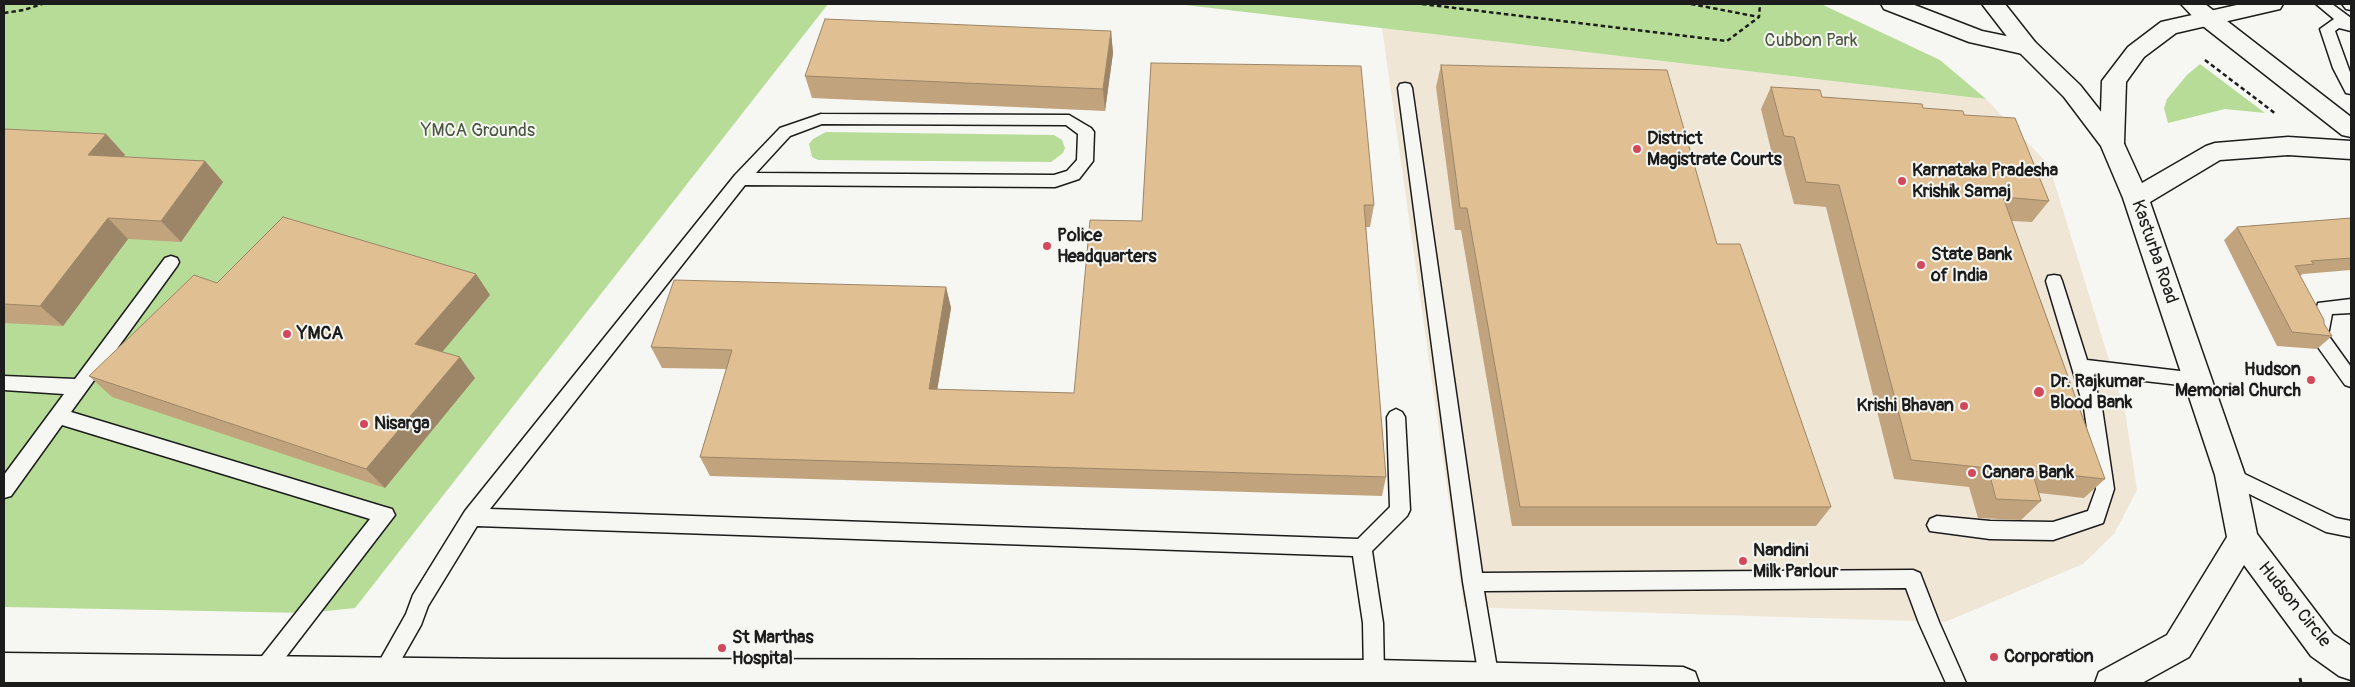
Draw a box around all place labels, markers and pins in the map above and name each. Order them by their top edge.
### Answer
place label: District Magistrate Courts [1647,128,1782,170]
marker: District Magistrate Courts [1631,143,1643,155]
place label: Karnataka Pradesha Krishik Samaj [1912,160,2058,202]
marker: Karnataka Pradesha Krishik Samaj [1896,175,1908,187]
place label: Police Headquarters [1057,225,1157,268]
marker: Police Headquarters [1041,240,1053,252]
place label: State Bank of India [1931,244,2012,286]
marker: State Bank of India [1915,259,1927,271]
place label: YMCA [297,323,343,345]
marker: YMCA [281,328,293,340]
place label: Hudson Memorial Church [2175,359,2301,402]
place label: Dr. Rajkumar Blood Bank [2050,371,2145,414]
marker: Hudson Memorial Church [2305,374,2317,386]
marker: Dr. Rajkumar Blood Bank [2032,385,2046,399]
place label: Krishi Bhavan [1857,395,1954,417]
marker: Krishi Bhavan [1958,400,1970,412]
place label: Nisarga [374,413,430,435]
marker: Nisarga [358,418,370,430]
place label: Canara Bank [1982,462,2074,484]
marker: Canara Bank [1966,467,1978,479]
place label: Nandini Milk Parlour [1753,540,1838,582]
marker: Nandini Milk Parlour [1737,555,1749,567]
place label: St Marthas Hospital [732,627,814,670]
marker: St Marthas Hospital [716,642,728,654]
place label: Corporation [2004,646,2094,668]
marker: Corporation [1988,651,2000,663]

